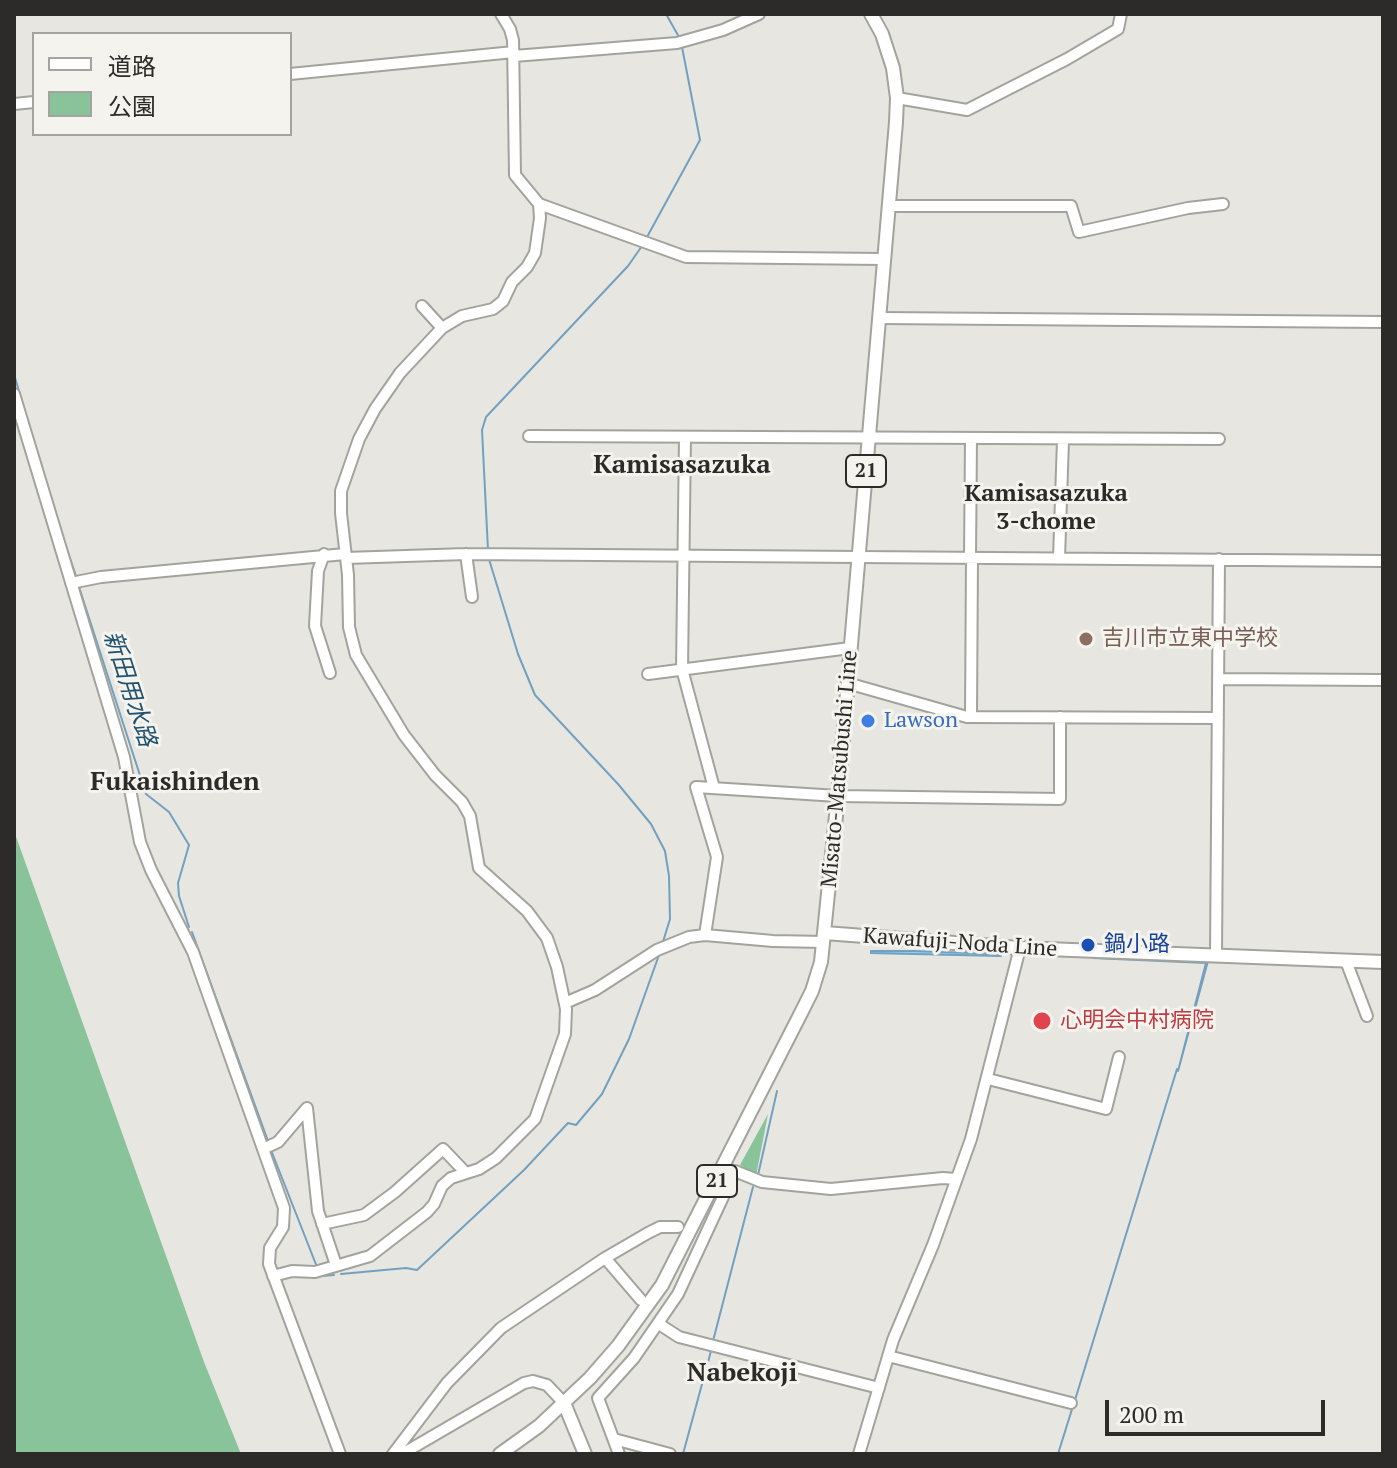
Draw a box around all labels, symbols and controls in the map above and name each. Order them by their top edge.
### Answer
legend [32,32,292,136]
text: 道路 [108,50,156,82]
text: 公園 [108,90,156,122]
district label: Kamisasazuka [593,450,771,482]
road number: 21 [846,455,886,487]
district label: Kamisasazuka 3-chome [964,480,1128,536]
place label: 吉川市立東中学校 [1102,626,1278,652]
water label: 新田用水路 [97,627,161,751]
marker: 吉川市立東中学校 [1077,630,1095,648]
street label: Misato-Matsubushi Line [816,649,864,889]
place label: Lawson [884,708,958,734]
marker: Lawson [859,712,877,730]
district label: Fukaishinden [90,767,260,799]
street label: Kawafuji-Noda Line [862,923,1058,963]
place label: 鍋小路 [1104,932,1170,958]
marker: 鍋小路 [1079,936,1097,954]
place label: 心明会中村病院 [1060,1008,1214,1034]
marker: 心明会中村病院 [1031,1010,1053,1032]
road number: 21 [697,1165,737,1197]
district label: Nabekoji [687,1358,797,1390]
scale bar [1109,1384,1329,1434]
text: 200 m [1119,1398,1184,1430]

